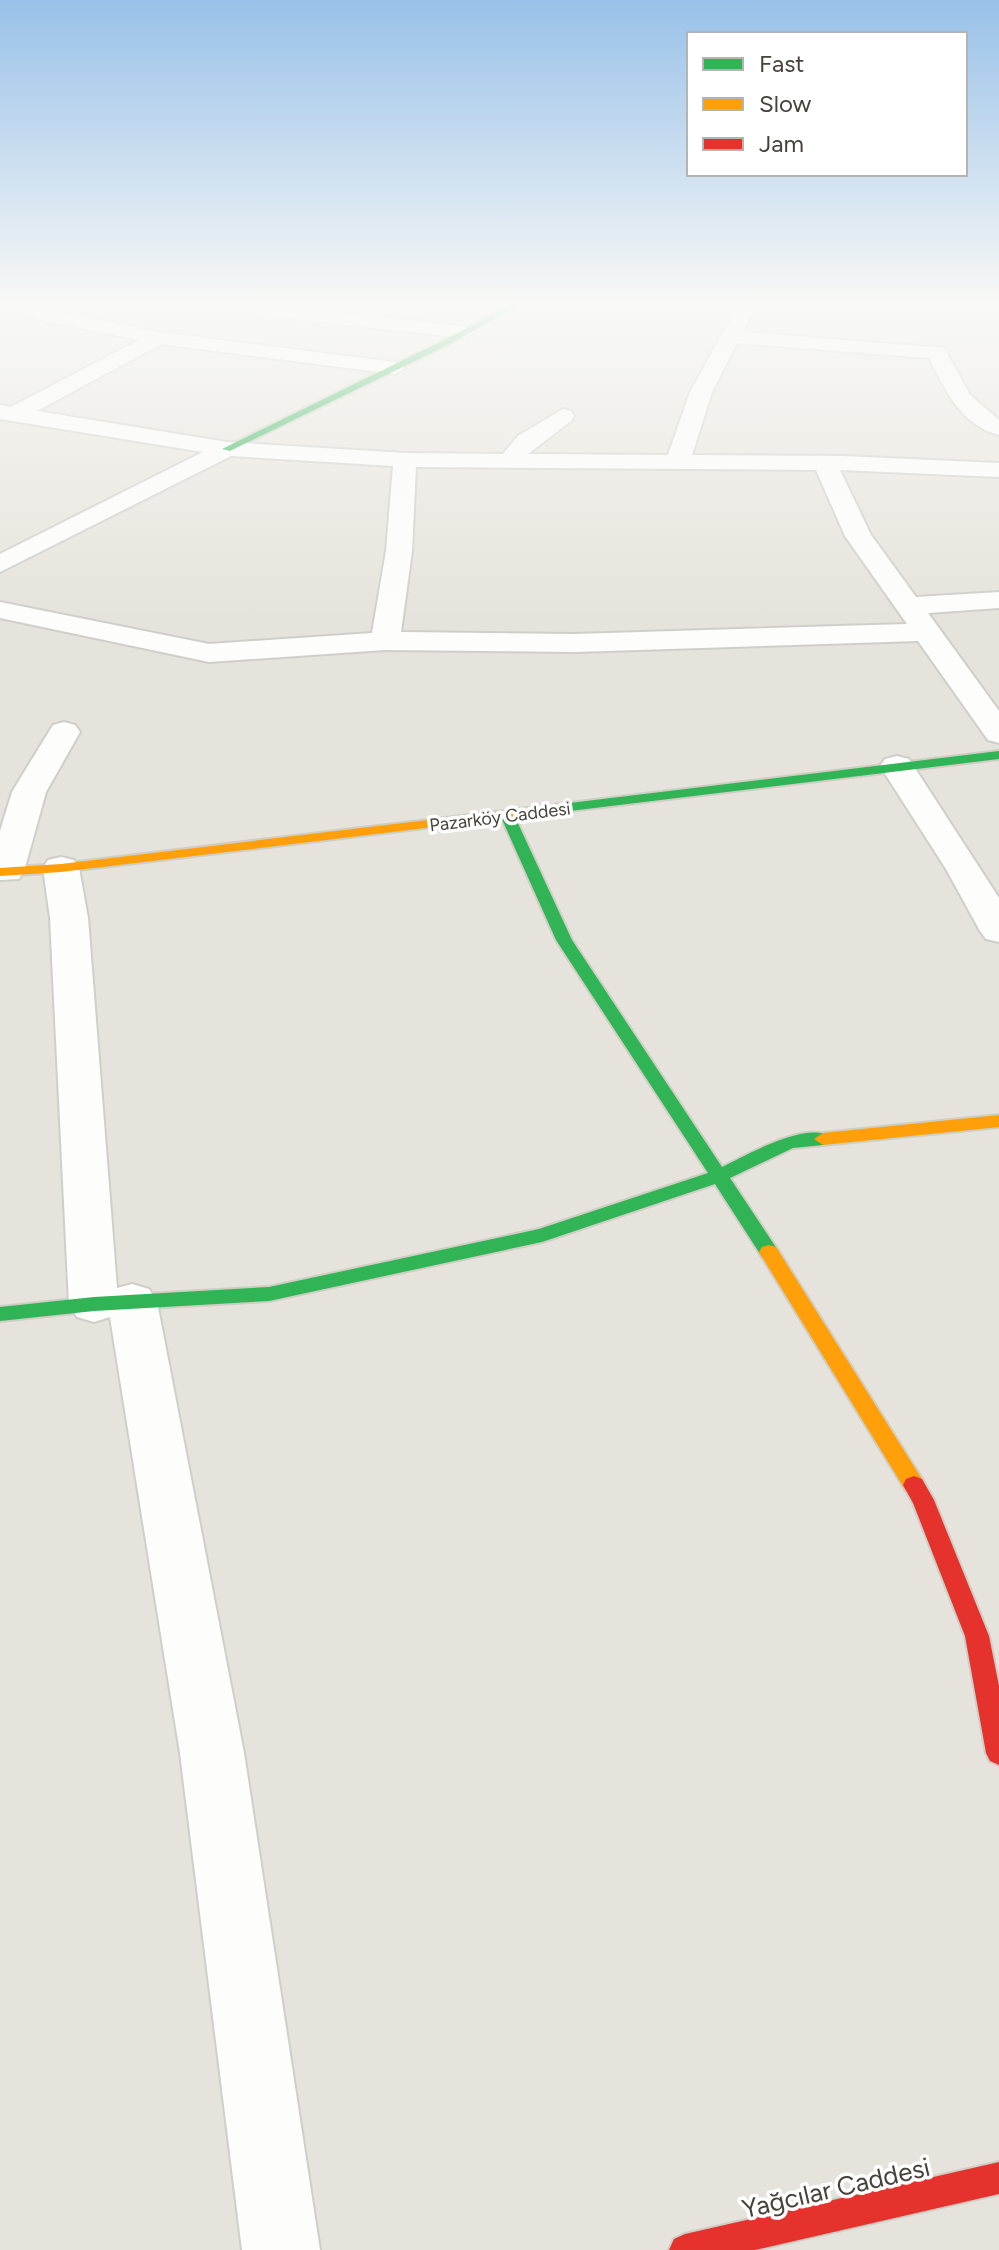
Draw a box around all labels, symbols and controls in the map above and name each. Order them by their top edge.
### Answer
legend [687,32,967,176]
text: Fast [759,49,804,78]
text: Slow [759,89,812,118]
text: Jam [759,129,804,158]
street label: Pazarköy Caddesi [428,797,572,837]
street label: Yağcılar Caddesi [739,2151,933,2225]

